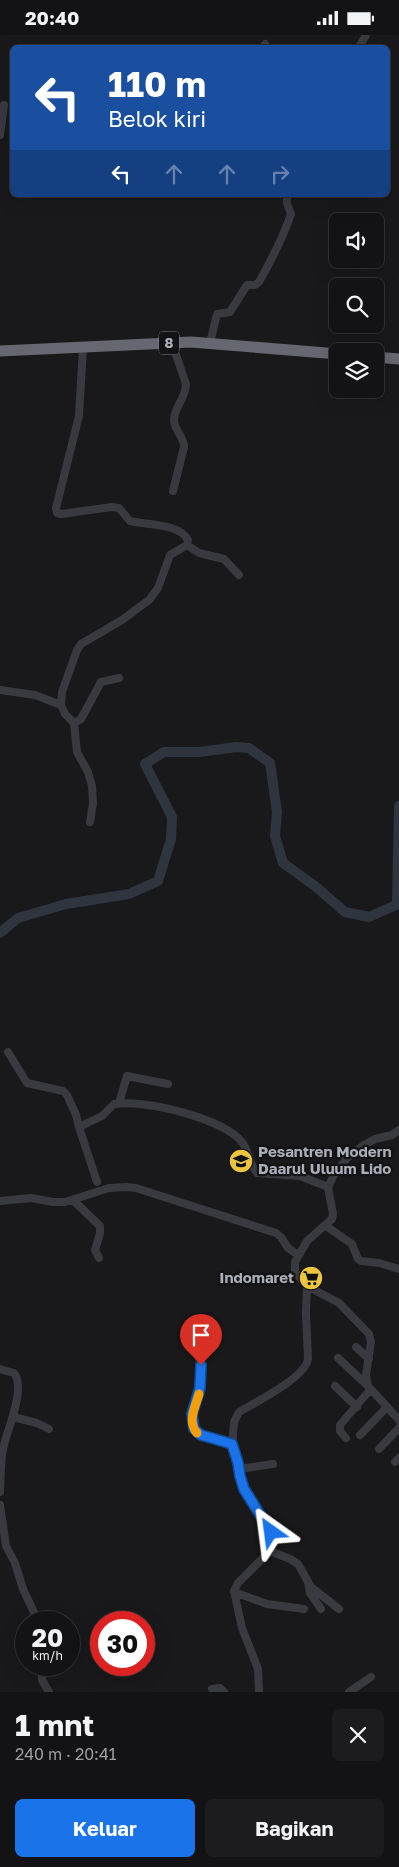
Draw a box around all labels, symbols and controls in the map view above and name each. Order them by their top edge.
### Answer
text: 20:40 [25,6,79,29]
text: 110 m [108,63,206,105]
icon: left [25,65,90,130]
text: Belok kiri [108,105,206,132]
icon: left [107,160,135,188]
icon: ahead [160,160,188,188]
icon: ahead [213,160,241,188]
icon: right [266,160,294,188]
map controls [329,213,384,398]
button: sound [329,213,384,268]
button: search [329,278,384,333]
road number: 8 [159,331,179,355]
button: layers [329,343,384,398]
place label: Pesantren Modern Daarul Uluum Lido [258,1142,392,1177]
school or university icon: Pesantren Modern Daarul Uluum Lido [228,1148,254,1174]
supermarket icon: Indomaret [298,1265,324,1291]
place label: Indomaret [219,1268,294,1286]
pin [180,1314,222,1365]
icon: arrive [187,1321,215,1349]
position arrow [244,1505,296,1557]
speed limit sign: 30 [90,1611,155,1676]
text: 20 [32,1622,63,1653]
text: km/h [32,1648,63,1663]
text: 1 mnt [15,1707,94,1743]
button: close [332,1709,384,1761]
text: 240 m · 20:41 [15,1744,116,1764]
button: Keluar [15,1799,195,1857]
button: Bagikan [205,1799,384,1857]

